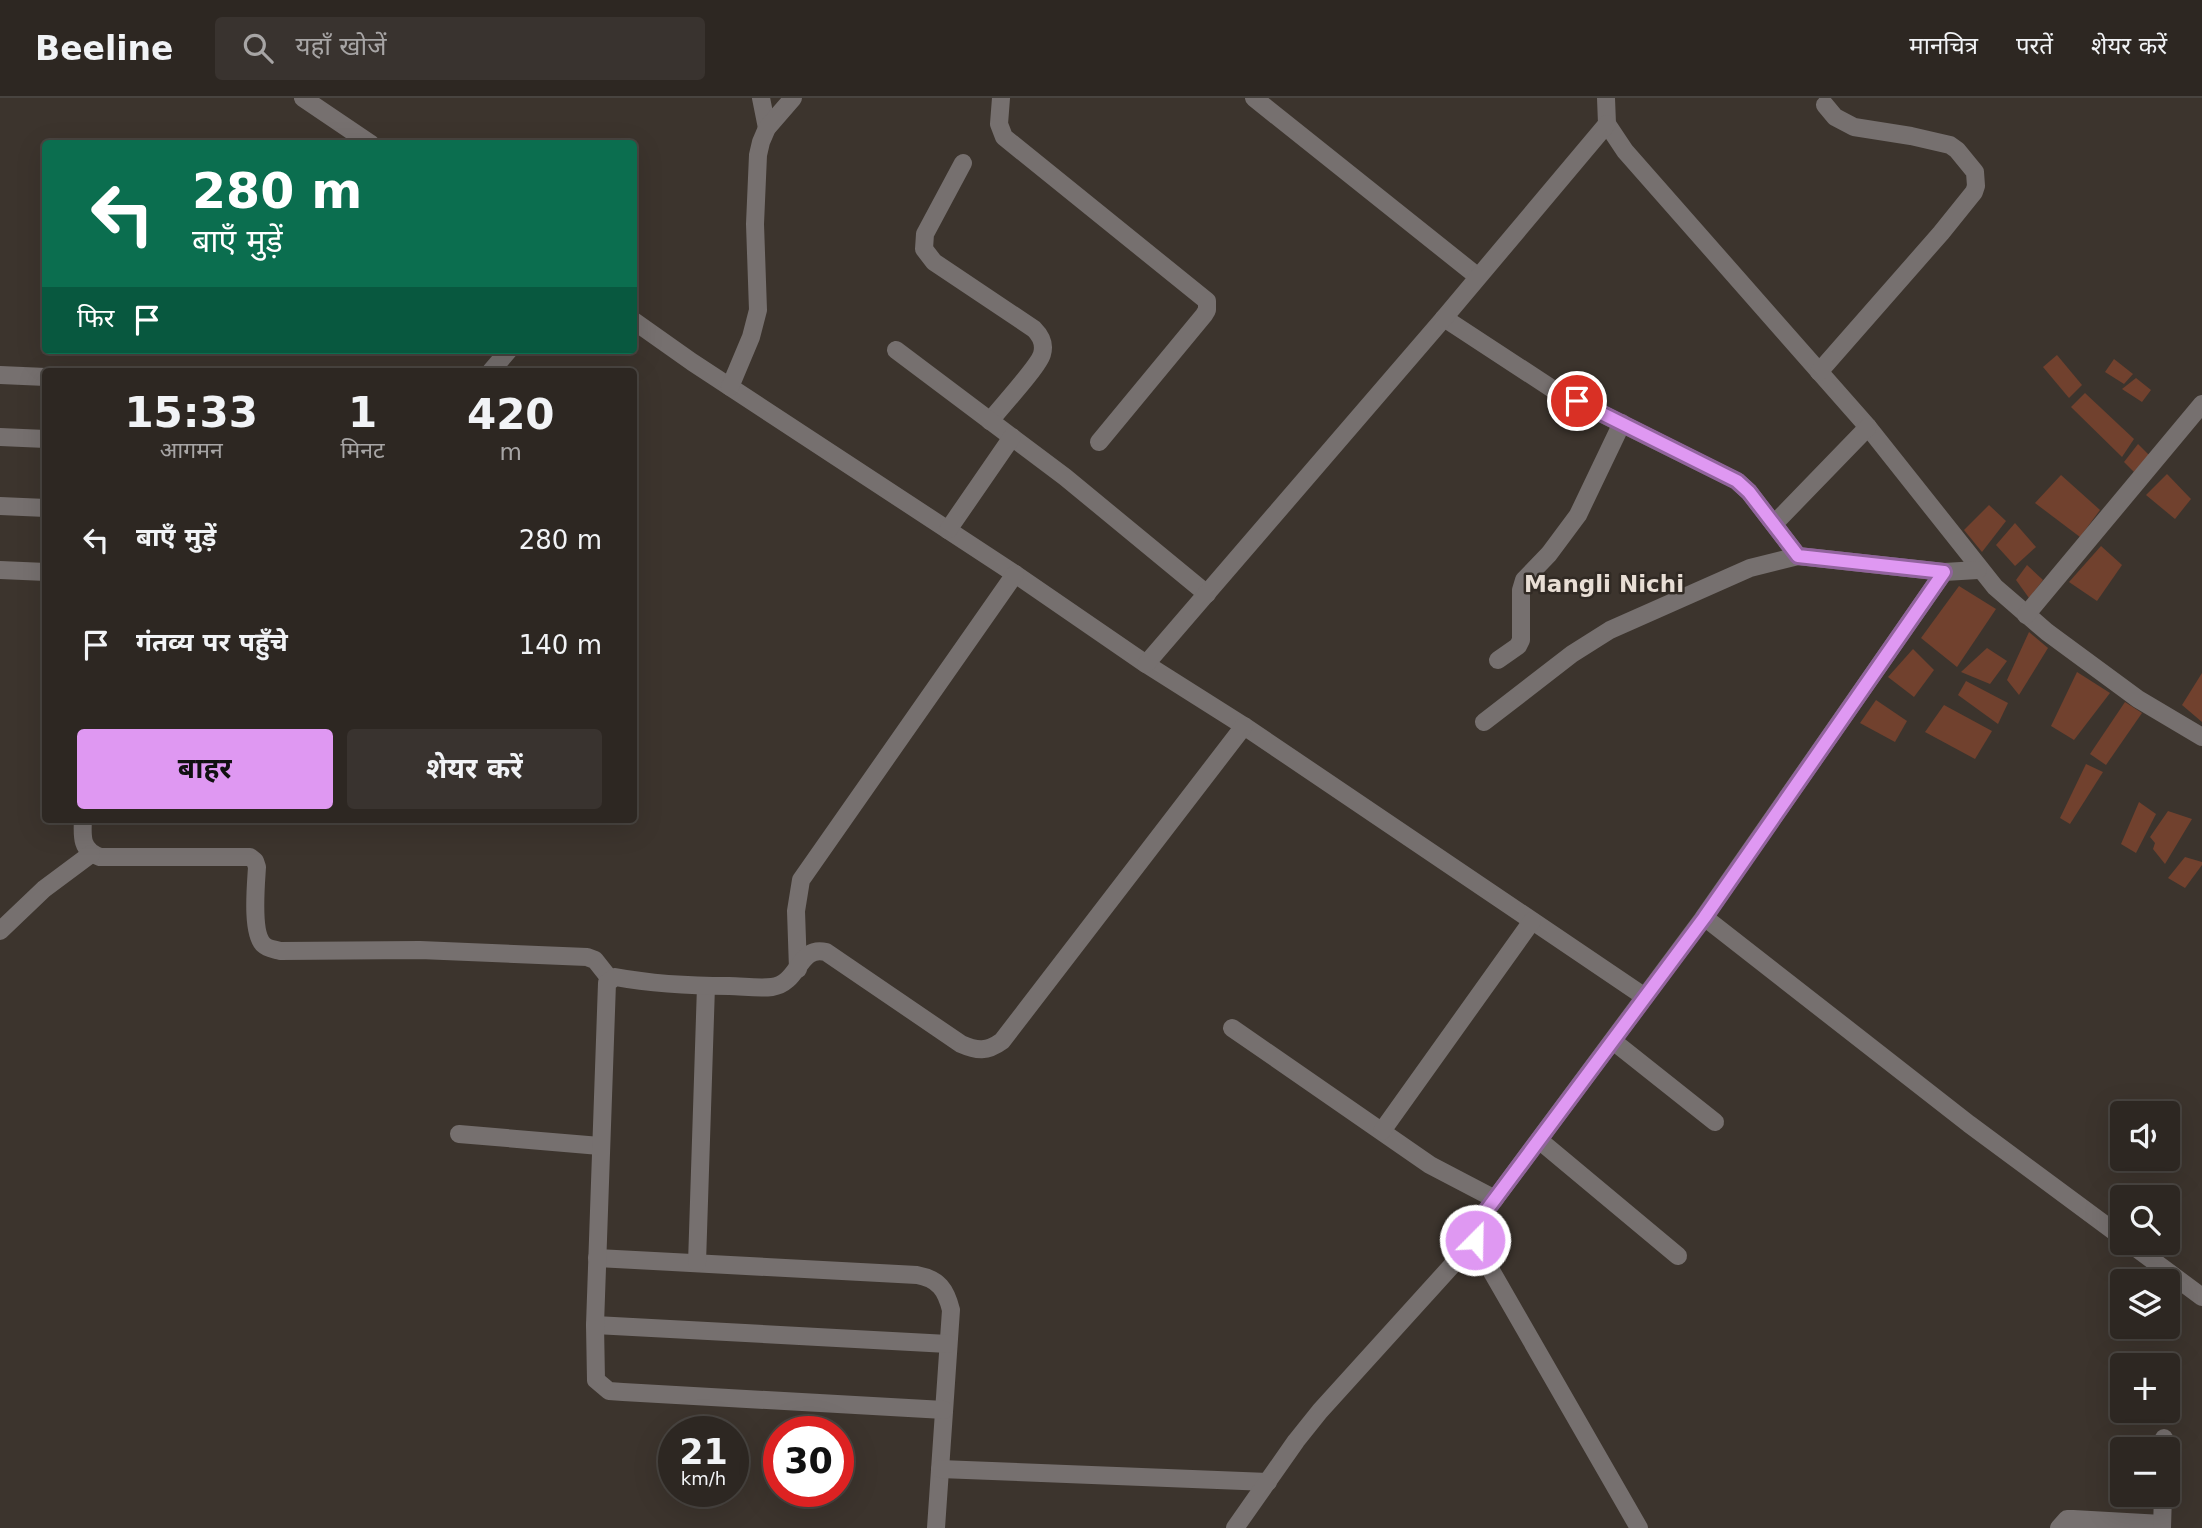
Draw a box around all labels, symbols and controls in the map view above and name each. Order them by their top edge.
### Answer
search box [215,17,705,80]
text: Beeline [35,29,173,68]
icon: search [239,29,277,67]
text: यहाँ खोजें [295,31,387,61]
text: मानचित्र [1909,32,1978,60]
text: परतें [2016,32,2053,60]
text: शेयर करें [2091,32,2167,60]
text: 280 m [192,163,362,220]
icon: left [77,168,168,259]
text: बाएँ मुड़ें [192,222,283,260]
icon: arrive [128,301,166,339]
text: फिर [77,303,114,333]
pin [1547,371,1607,431]
icon: arrive [1558,382,1596,420]
text: 15:33 [124,388,258,437]
text: 1 [348,388,377,437]
text: 420 [467,390,555,439]
text: आगमन [160,437,223,463]
text: मिनट [340,437,385,463]
text: m [500,439,522,465]
icon: left [77,521,115,559]
text: बाएँ मुड़ें [136,522,216,552]
text: 280 m [519,525,602,555]
district label: Mangli Nichi [1524,571,1684,597]
icon: arrive [77,626,115,664]
text: गंतव्य पर पहुँचे [136,627,288,657]
text: 140 m [519,630,602,660]
button: बाहर [77,729,333,809]
button: शेयर करें [347,729,602,809]
map controls [2110,1101,2180,1507]
button: sound [2110,1101,2180,1171]
button: search [2110,1185,2180,1255]
position arrow [1438,1203,1512,1277]
button: layers [2110,1269,2180,1339]
button: + [2110,1353,2180,1423]
speed limit sign: 30 [763,1416,854,1507]
text: 21 [679,1432,728,1472]
button: − [2110,1437,2180,1507]
text: km/h [681,1468,726,1489]

